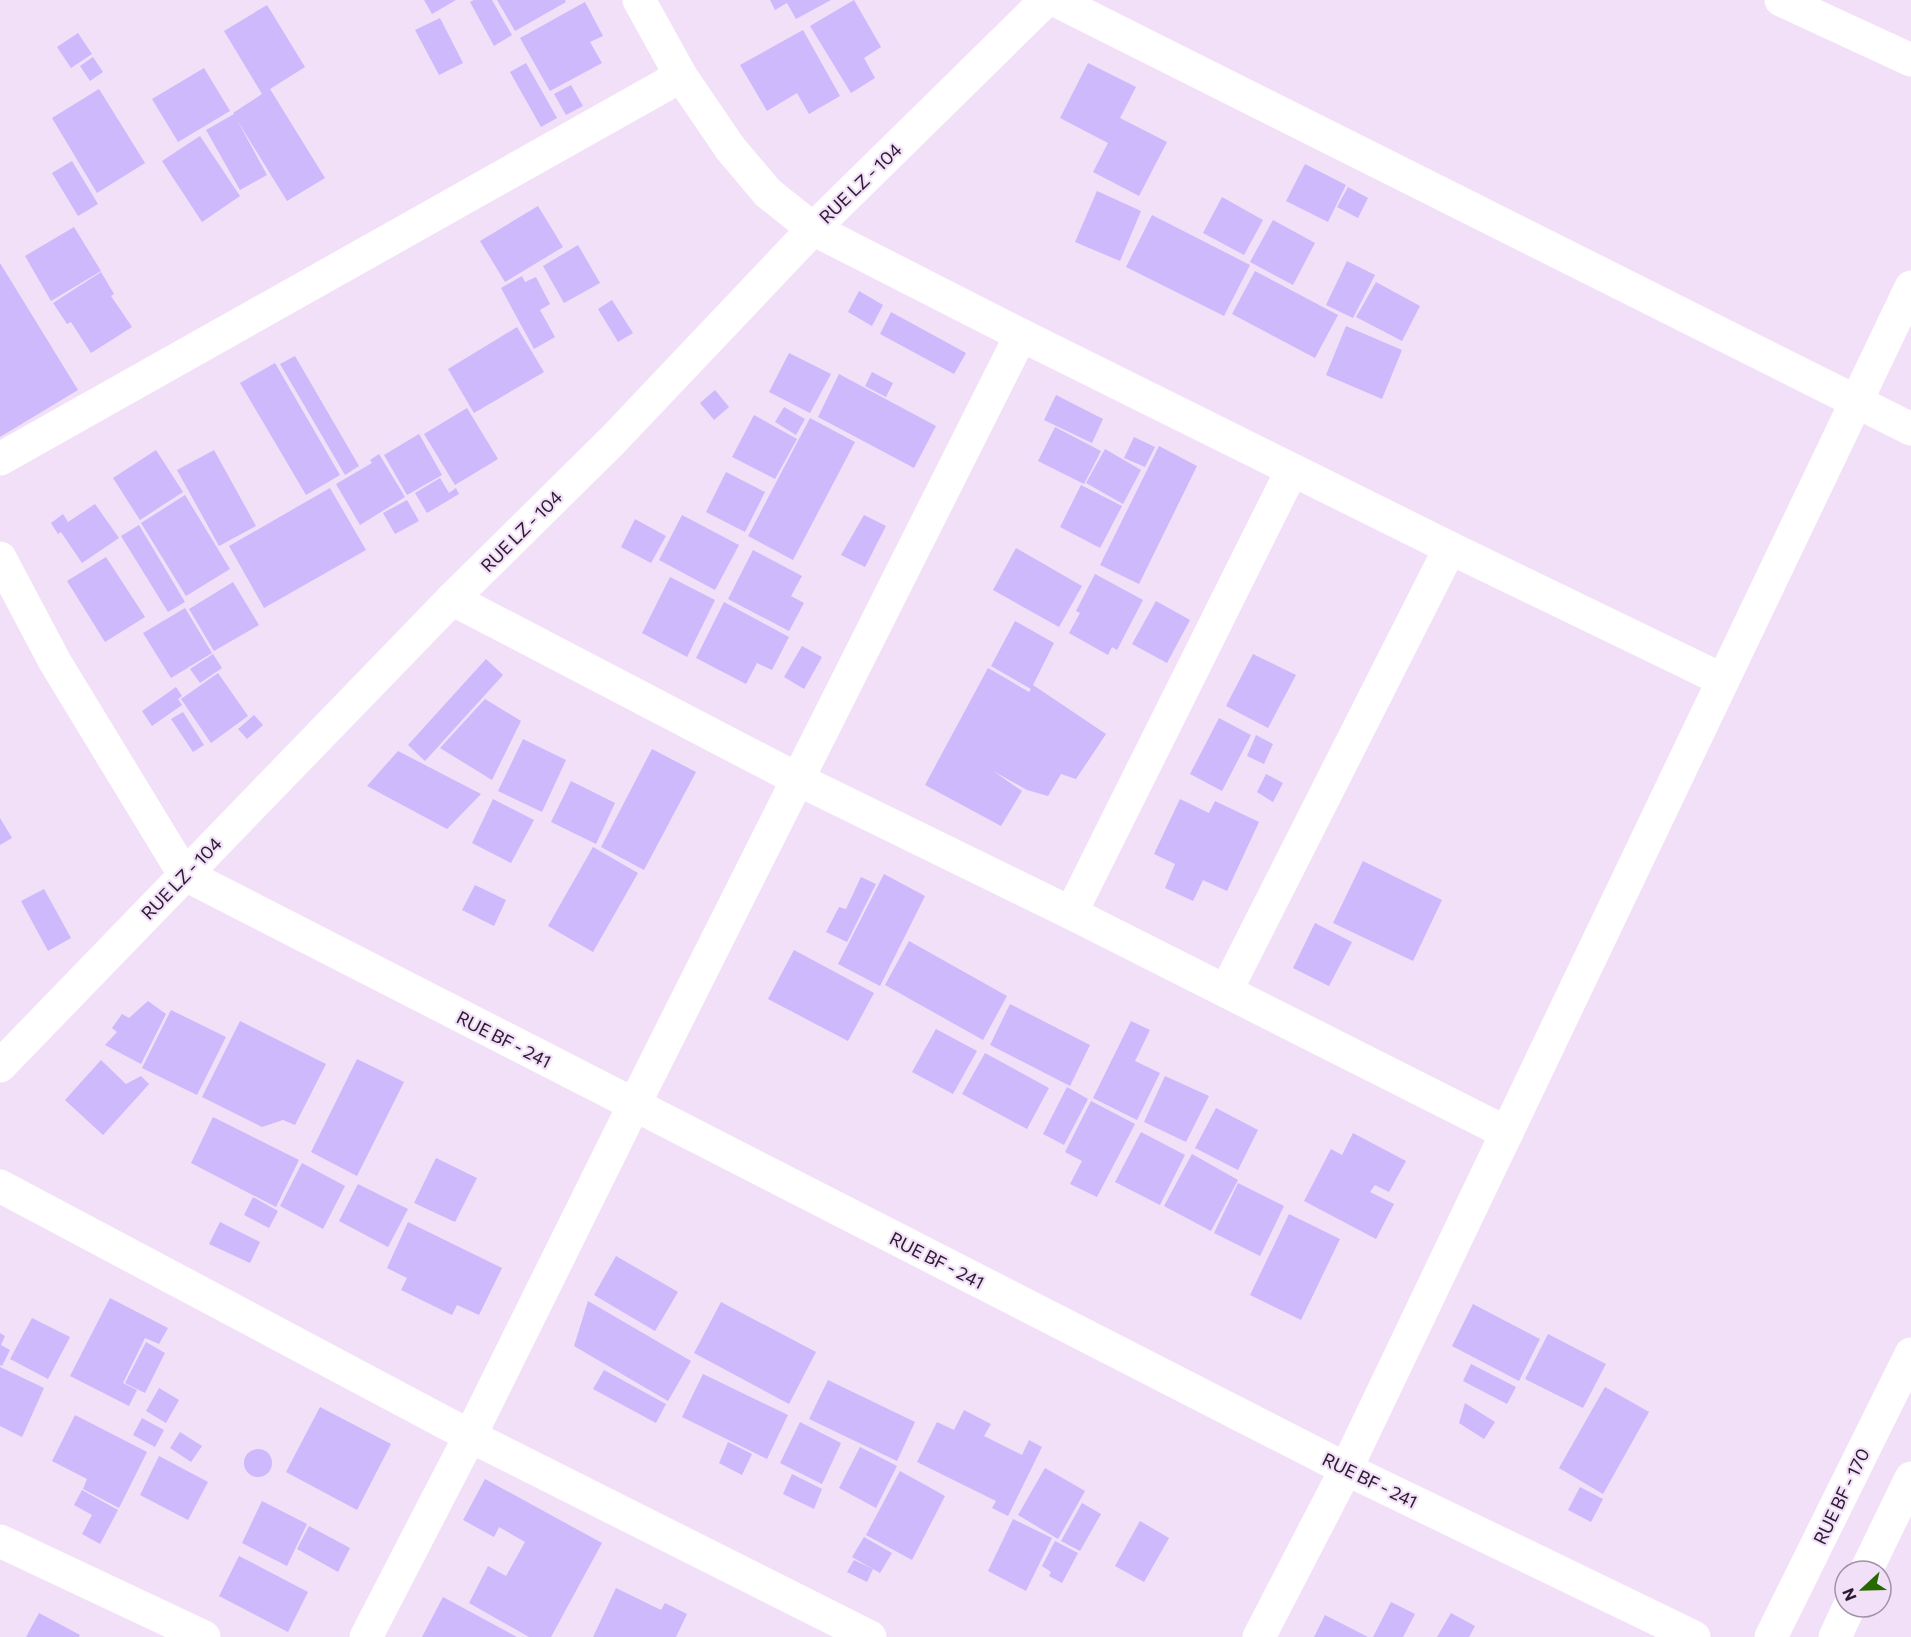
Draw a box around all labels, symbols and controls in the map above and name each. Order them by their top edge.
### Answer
street label: RUE LZ - 104 [814,138,906,228]
street label: RUE LZ - 104 [476,486,566,576]
street label: RUE LZ - 104 [136,832,226,924]
street label: RUE BF - 241 [453,1006,555,1072]
street label: RUE BF - 241 [886,1227,988,1293]
street label: RUE BF - 170 [1808,1444,1874,1548]
street label: RUE BF - 241 [1319,1448,1421,1512]
north arrow [1833,1559,1893,1619]
text: N [1838,1586,1860,1604]

